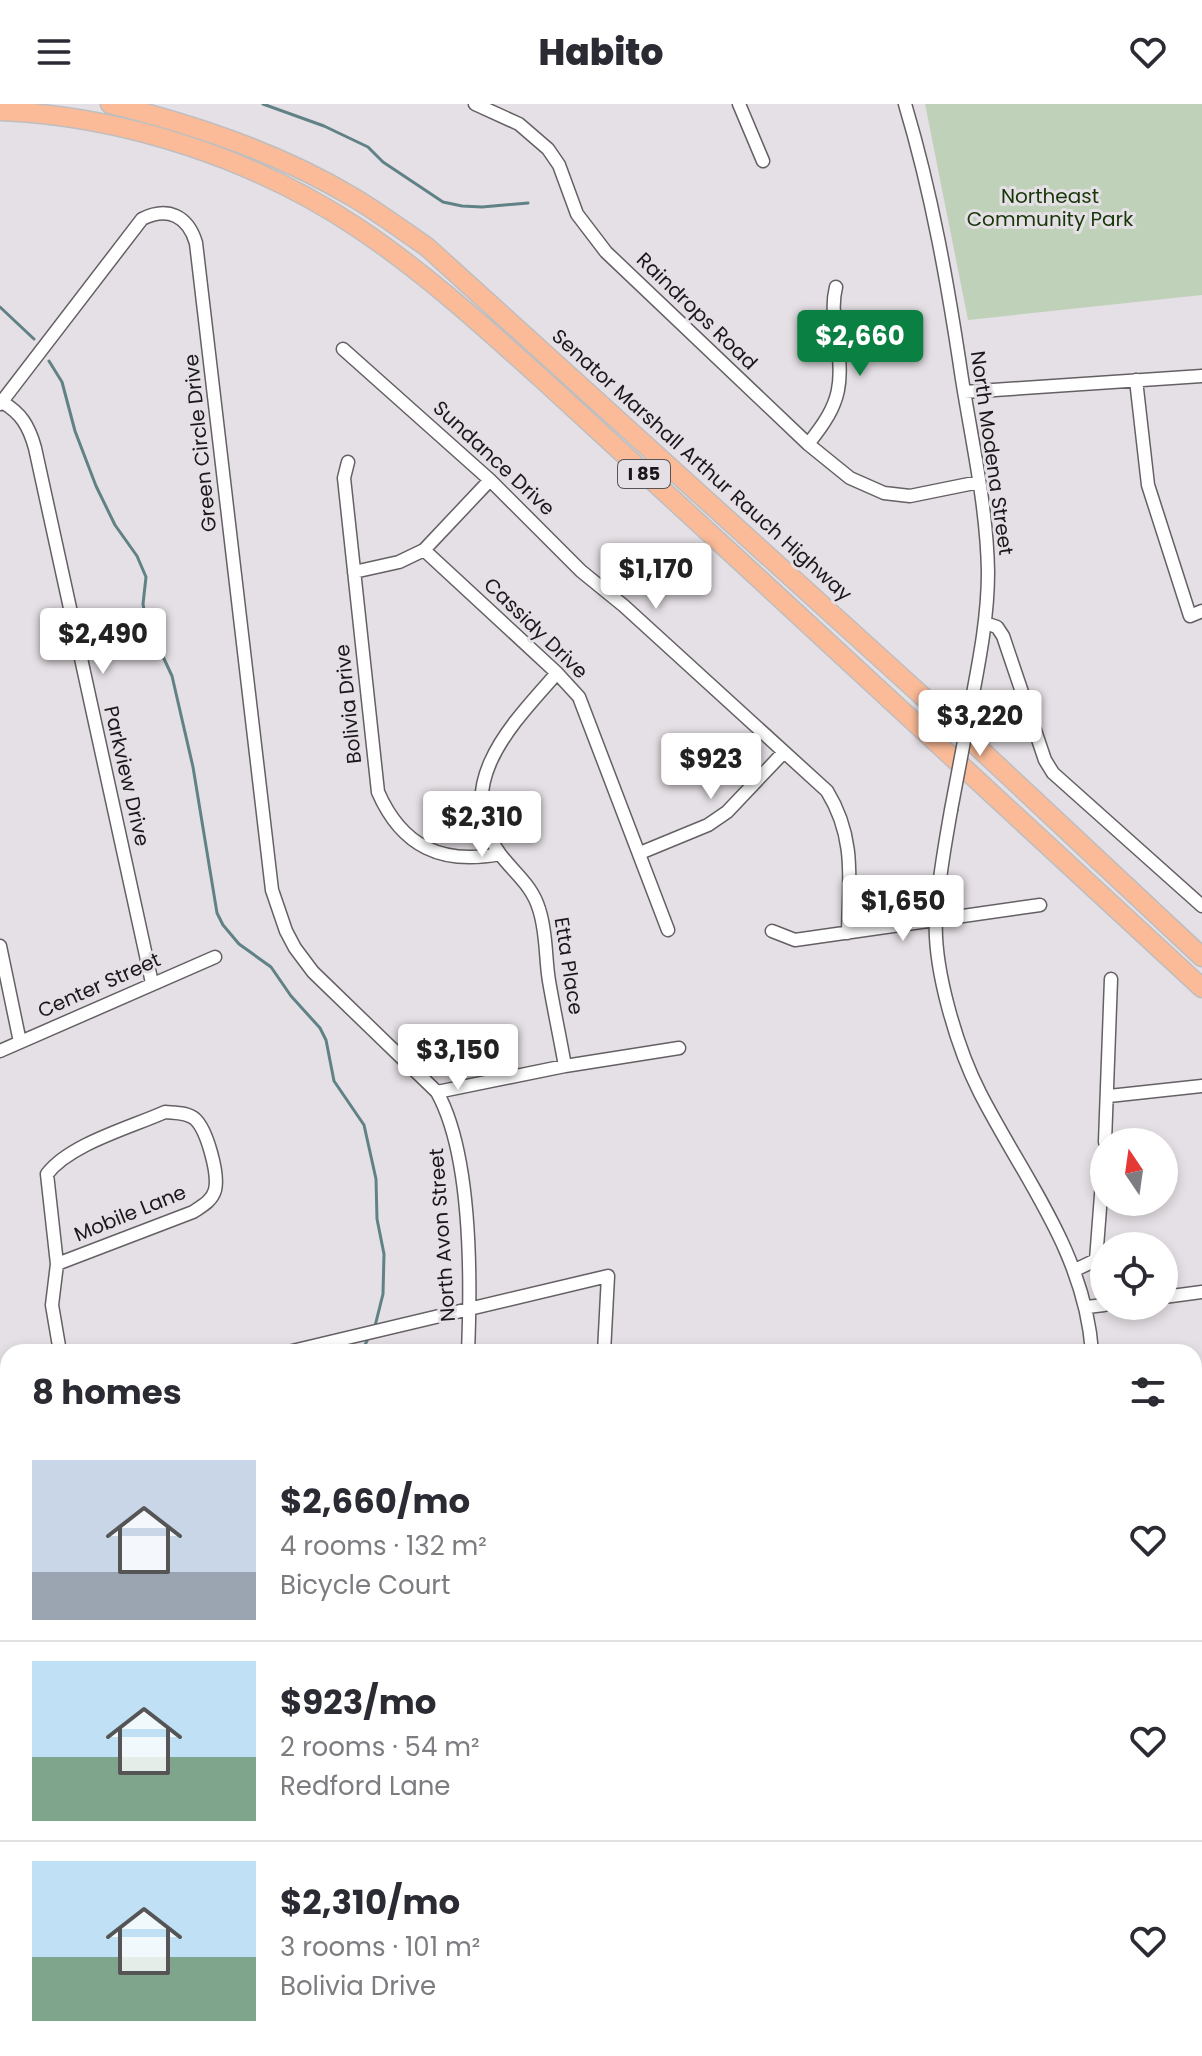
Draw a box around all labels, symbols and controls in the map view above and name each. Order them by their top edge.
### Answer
text: Habito [539,27,663,78]
icon: menu [32,30,76,74]
icon: heart [1126,30,1170,74]
park label: Northeast Community Park [967,182,1134,233]
street label: Raindrops Road [630,246,764,376]
pin: $2,660 [795,310,925,378]
text: $2,660 [815,318,905,354]
street label: Senator Marshall Arthur Rauch Highway [546,322,858,608]
street label: North Modena Street [964,349,1020,557]
street label: Green Circle Drive [177,353,223,533]
street label: Sundance Drive [427,394,561,522]
road number: I 85 [618,460,670,488]
pin: $1,170 [591,543,721,611]
text: $1,170 [619,551,693,587]
street label: Cassidy Drive [478,571,594,685]
pin: $2,490 [38,608,168,676]
text: $2,490 [58,616,148,652]
street label: Bolivia Drive [328,643,368,765]
pin: $3,220 [915,690,1045,758]
text: $3,220 [937,698,1023,734]
street label: Parkview Drive [97,703,157,849]
pin: $923 [664,733,758,801]
text: $923 [679,741,743,777]
pin: $2,310 [417,791,547,859]
text: $2,310 [441,799,523,835]
pin: $1,650 [838,875,968,943]
text: $1,650 [861,883,945,919]
street label: Etta Place [547,915,591,1017]
street label: Center Street [33,945,165,1025]
pin: $3,150 [393,1024,523,1092]
text: $3,150 [416,1032,500,1068]
north arrow [1090,1128,1178,1216]
map controls [1090,1128,1178,1320]
street label: North Avon Street [422,1147,462,1323]
street label: Mobile Lane [70,1178,190,1248]
button: locate [1090,1232,1178,1320]
text: 8 homes [32,1368,182,1416]
icon: filters [1126,1370,1170,1414]
text: $2,660/mo [280,1477,470,1525]
icon: home [96,1492,192,1588]
icon: heart [1126,1518,1170,1562]
text: 4 rooms · 132 m² [280,1528,487,1564]
text: Bicycle Court [280,1567,451,1603]
text: $923/mo [280,1678,436,1726]
icon: home [96,1693,192,1789]
icon: heart [1126,1719,1170,1763]
text: 2 rooms · 54 m² [280,1729,480,1765]
text: Redford Lane [280,1768,450,1804]
text: $2,310/mo [280,1878,460,1926]
icon: home [96,1893,192,1989]
icon: heart [1126,1919,1170,1963]
text: 3 rooms · 101 m² [280,1929,480,1965]
text: Bolivia Drive [280,1968,436,2004]

